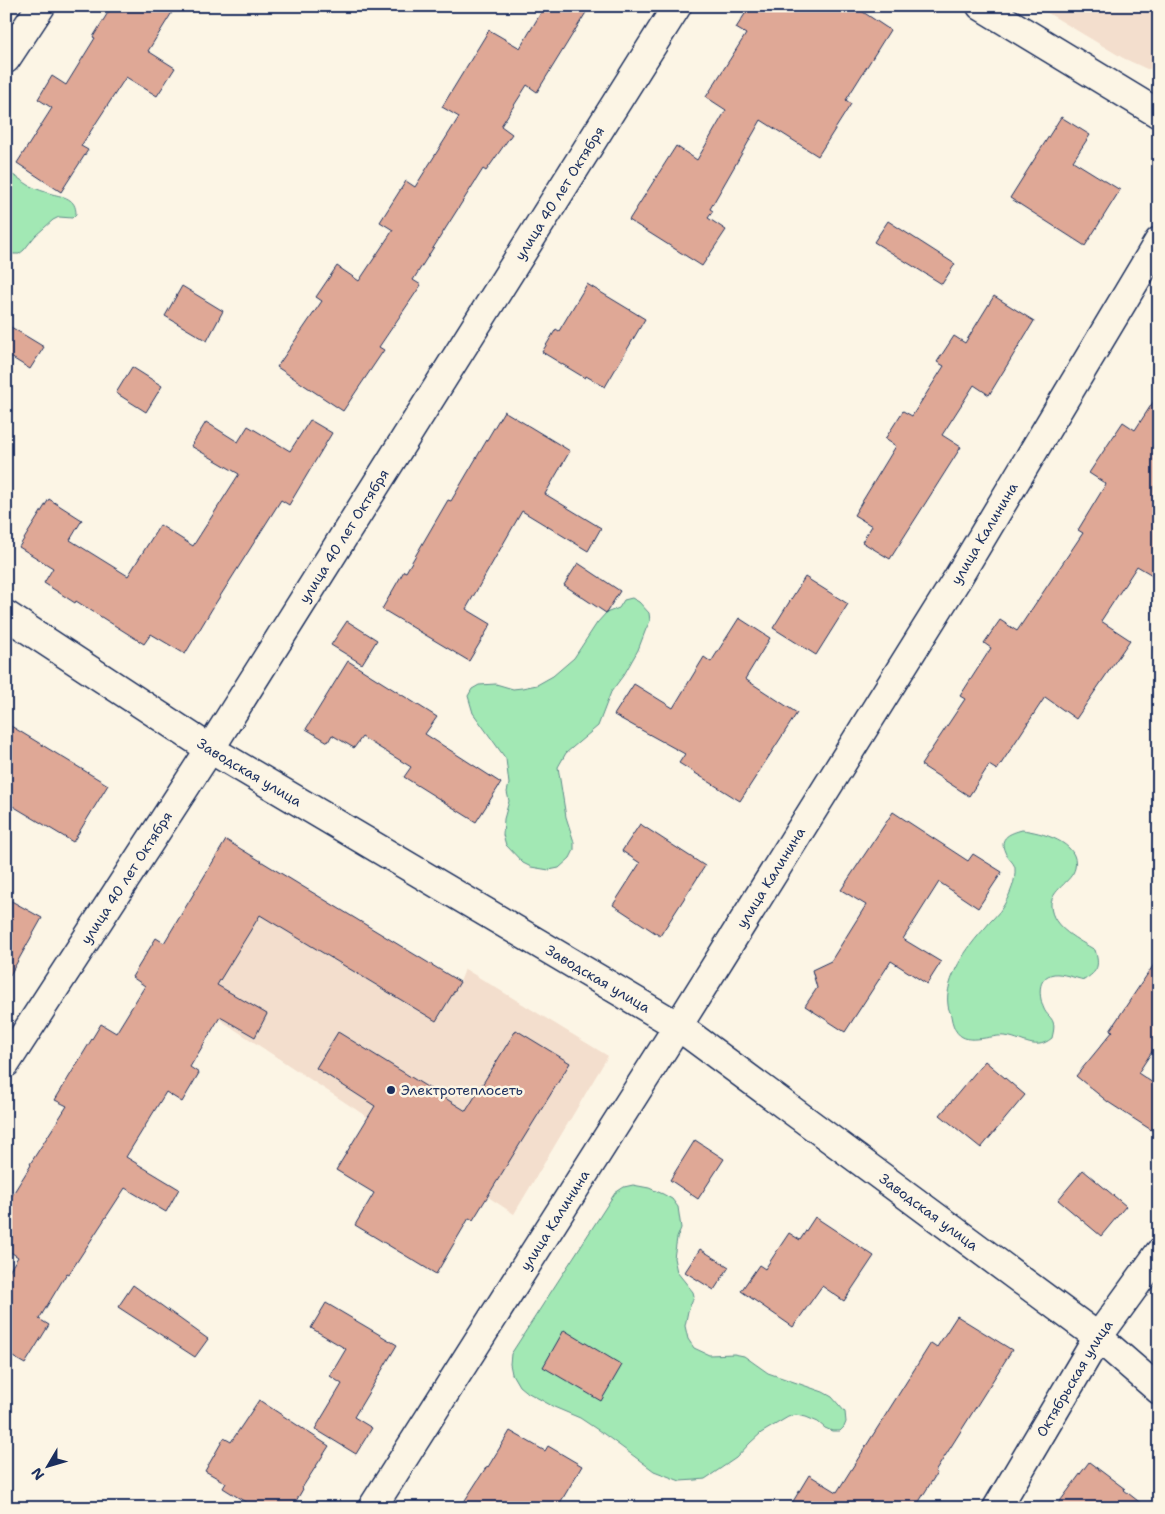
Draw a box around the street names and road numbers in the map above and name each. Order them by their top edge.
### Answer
street label: улица 40 лет Октября [511,123,608,264]
street label: улица 40 лет Октября [295,466,393,606]
street label: улица Калинина [947,479,1022,588]
street label: Заводская улица [194,734,305,811]
street label: улица 40 лет Октября [77,808,176,948]
street label: улица Калинина [732,823,809,931]
street label: Заводская улица [542,941,654,1017]
street label: улица Калинина [516,1166,594,1274]
street label: Заводская улица [876,1169,982,1254]
street label: Октябрьская улица [1032,1316,1117,1440]

